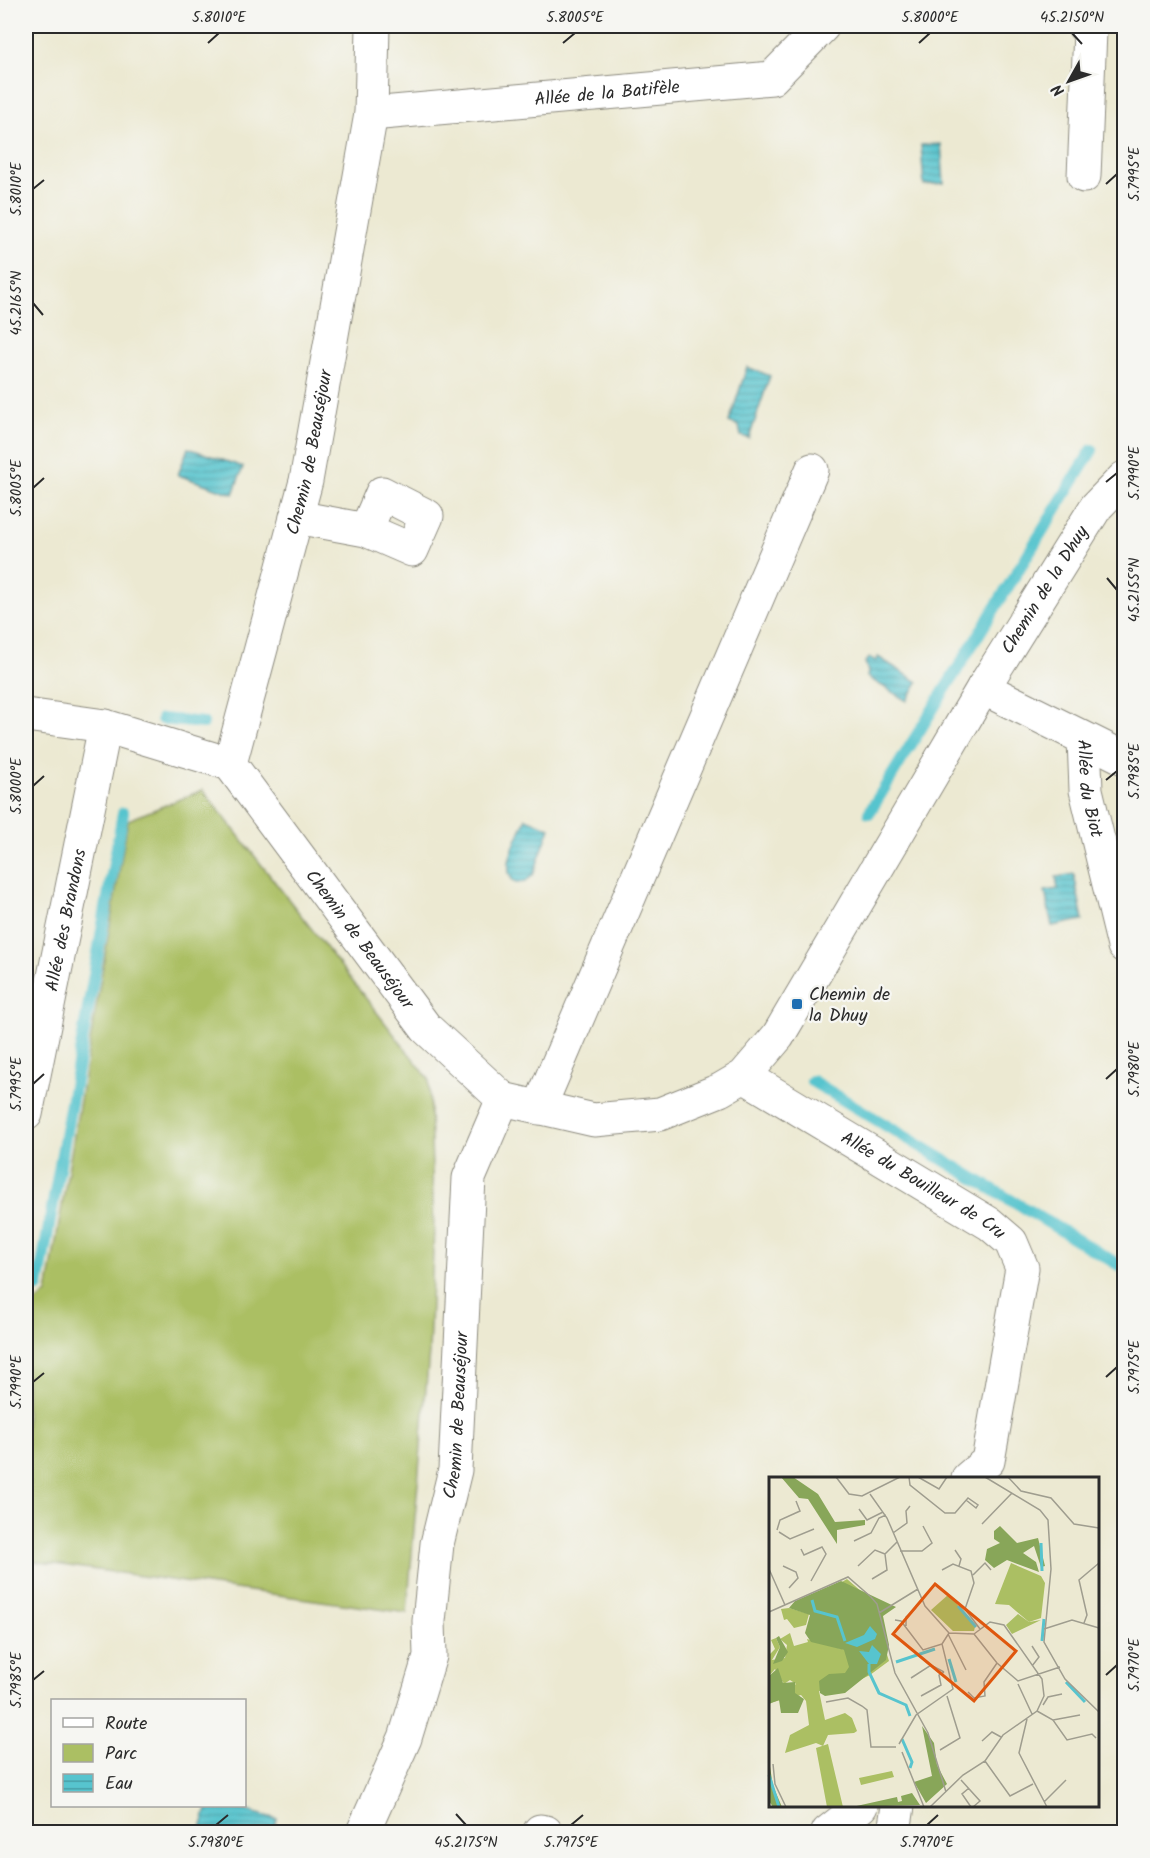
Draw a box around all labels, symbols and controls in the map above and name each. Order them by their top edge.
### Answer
text: 5.8010°E [192,6,247,30]
text: 5.8005°E [546,6,605,30]
text: 5.8000°E [901,6,960,30]
text: 45.2150°N [1040,6,1104,30]
north arrow [1039,51,1099,111]
street label: Allée de la Batifèle [533,73,681,115]
text: N [1046,78,1071,102]
text: 5.7995°E [1123,145,1147,202]
text: 5.8010°E [5,161,29,216]
text: 45.2165°N [5,271,29,335]
street label: Chemin de Beauséjour [279,366,342,538]
text: 5.7990°E [1123,445,1147,500]
text: 5.8005°E [5,458,29,517]
street label: Chemin de la Dhuy [994,520,1097,660]
text: 45.2155°N [1123,558,1147,622]
street label: Allée du Biot [1068,739,1110,842]
text: 5.7985°E [1123,741,1147,799]
text: 5.8000°E [5,756,29,815]
street label: Allée des Brandons [38,846,96,994]
street label: Chemin de Beauséjour [297,864,421,1017]
place label: Chemin de la Dhuy [809,981,890,1031]
marker: Chemin de la Dhuy [790,997,804,1011]
text: 5.7980°E [1123,1040,1147,1097]
text: 5.7995°E [5,1055,29,1112]
street label: Allée du Bouilleur de Cru [835,1124,1012,1248]
street label: Chemin de Beauséjour [435,1330,478,1502]
text: 5.7975°E [1123,1338,1147,1394]
text: 5.7990°E [5,1354,29,1409]
inset map [769,1477,1099,1807]
text: 5.7970°E [1123,1637,1147,1692]
text: 5.7985°E [5,1650,29,1708]
legend [51,1699,246,1807]
text: Route [105,1710,147,1739]
text: Parc [105,1740,137,1769]
text: Eau [105,1770,133,1799]
text: 5.7980°E [188,1831,245,1855]
text: 45.2175°N [434,1831,498,1855]
text: 5.7975°E [544,1831,600,1855]
text: 5.7970°E [900,1831,955,1855]

